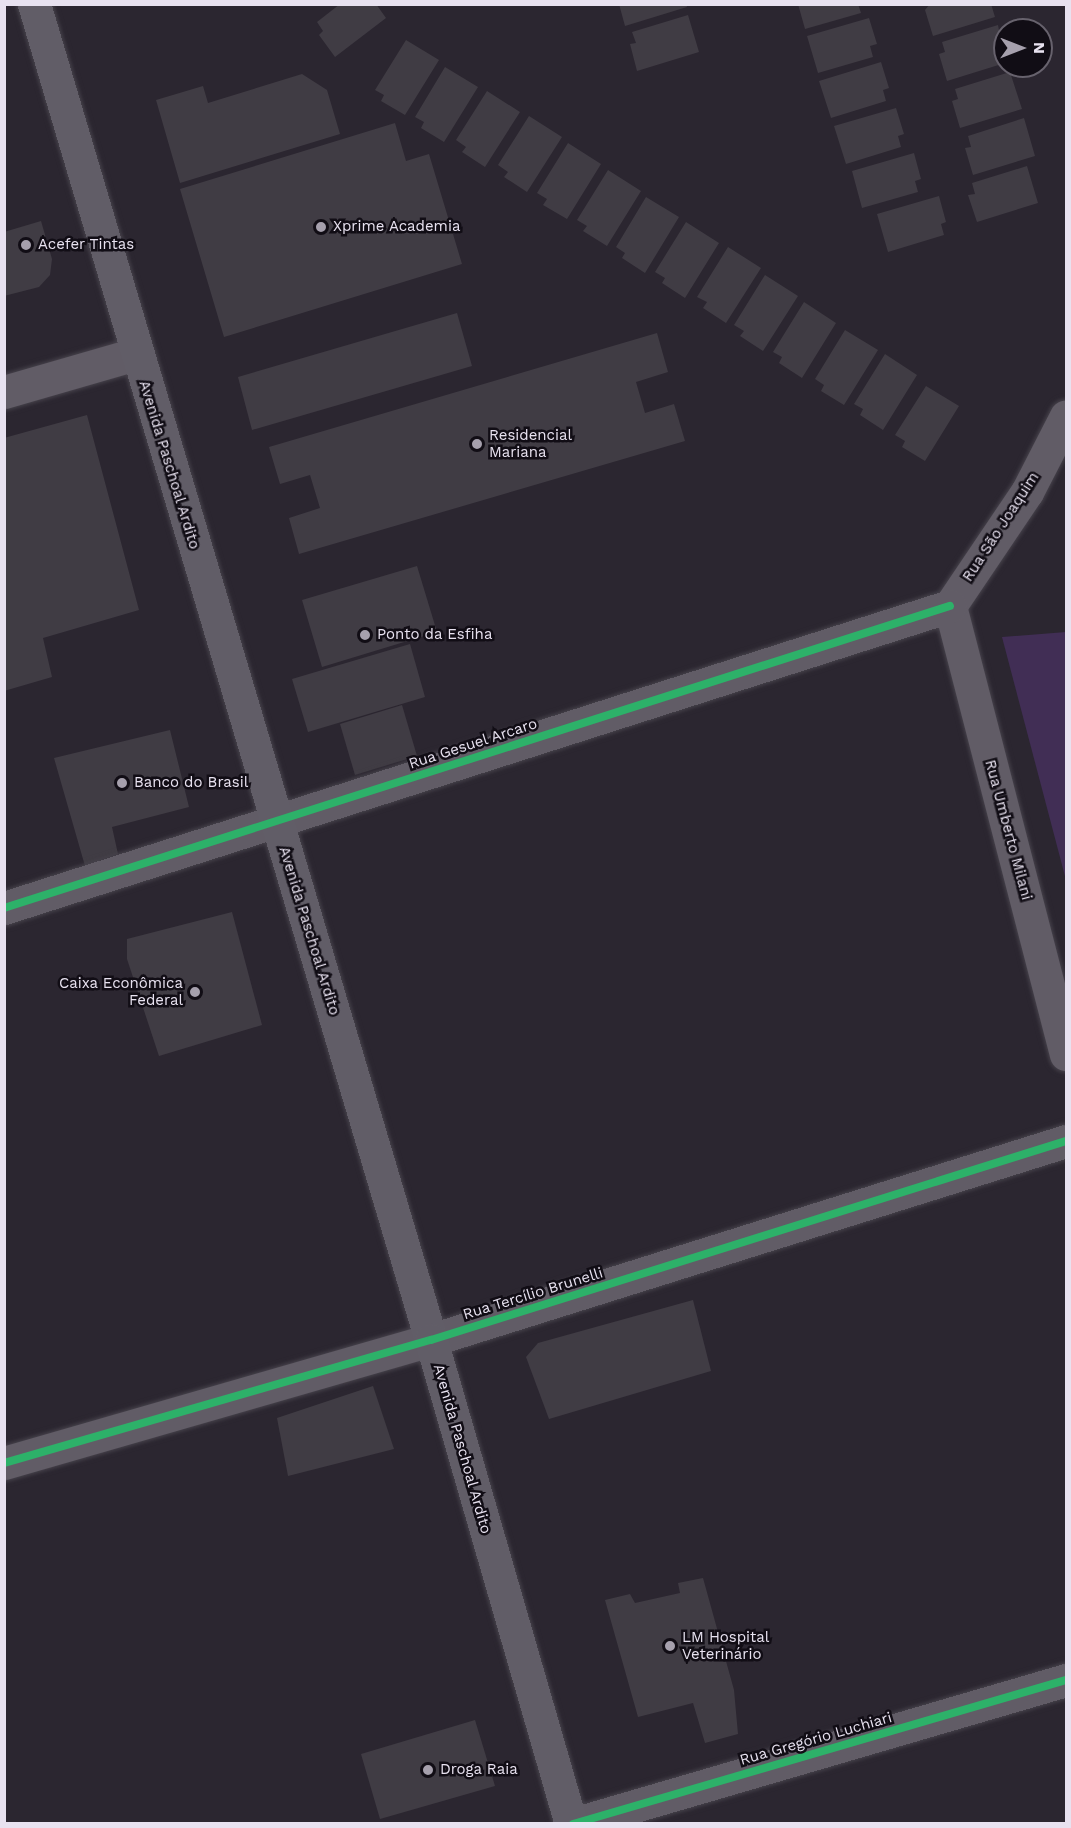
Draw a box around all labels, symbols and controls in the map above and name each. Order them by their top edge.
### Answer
north arrow [993,18,1053,78]
text: N [1030,42,1049,54]
place label: Xprime Academia [333,218,461,236]
marker: Xprime Academia [314,220,328,234]
place label: Acefer Tintas [38,236,135,254]
marker: Acefer Tintas [19,238,33,252]
street label: Avenida Paschoal Ardito [135,378,203,552]
place label: Residencial Mariana [489,426,572,461]
marker: Residencial Mariana [470,437,484,451]
street label: Rua São Joaquim [959,469,1043,585]
place label: Ponto da Esfiha [377,626,493,644]
marker: Ponto da Esfiha [358,628,372,642]
street label: Rua Gesuel Arcaro [406,715,540,773]
street label: Rua Umberto Milani [981,758,1035,902]
place label: Banco do Brasil [134,774,248,792]
marker: Banco do Brasil [115,776,129,790]
street label: Avenida Paschoal Ardito [275,844,343,1018]
place label: Caixa Econômica Federal [59,974,183,1009]
marker: Caixa Econômica Federal [188,985,202,999]
street label: Rua Tercílio Brunelli [461,1264,605,1324]
street label: Avenida Paschoal Ardito [429,1361,495,1537]
place label: LM Hospital Veterinário [682,1628,769,1663]
marker: LM Hospital Veterinário [663,1639,677,1653]
street label: Rua Gregório Luchiari [738,1709,894,1769]
place label: Droga Raia [440,1761,518,1779]
marker: Droga Raia [421,1763,435,1777]

